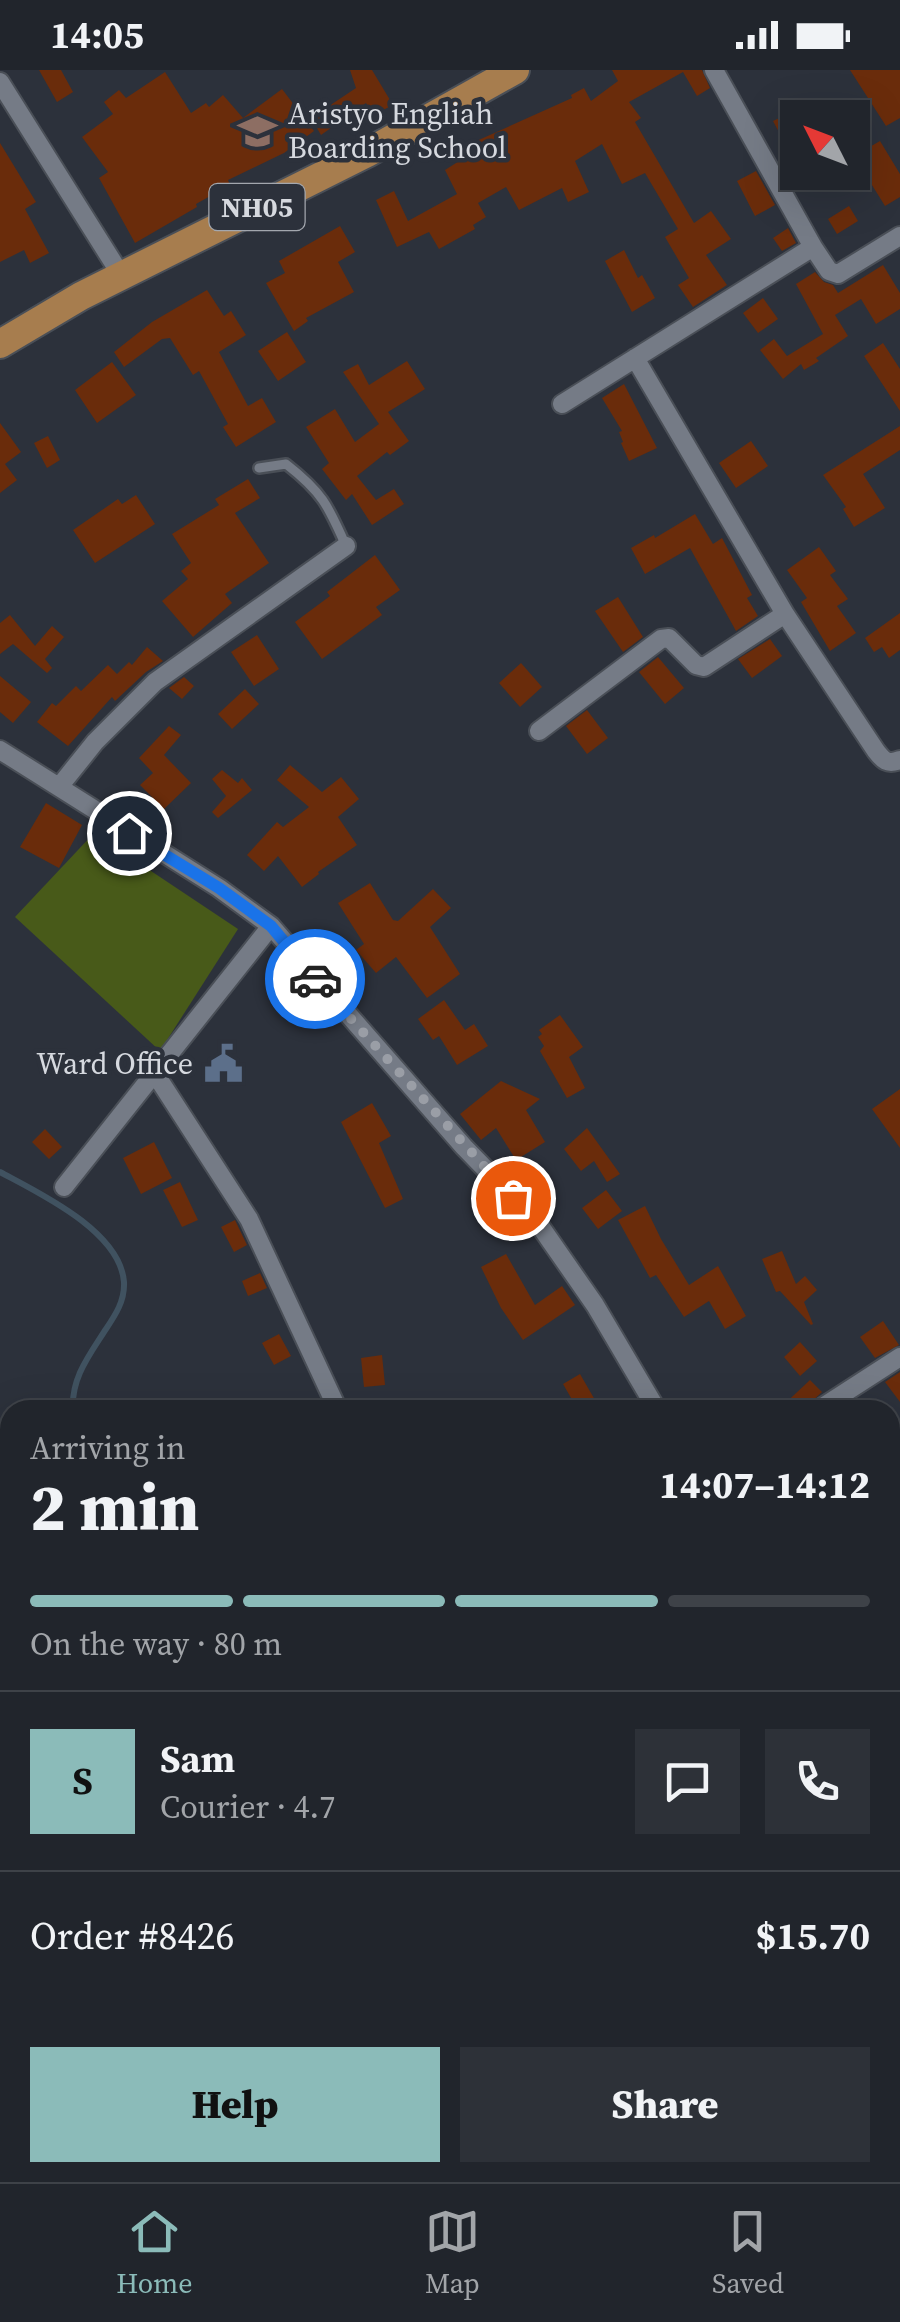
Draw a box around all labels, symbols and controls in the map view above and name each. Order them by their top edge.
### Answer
text: 14:05 [50,9,144,61]
place label: Aristyo Engliah Boarding School [288,93,507,168]
north arrow [780,100,870,190]
map controls [780,100,870,190]
school or university icon: Aristyo Engliah Boarding School [237,110,279,152]
road number: NH05 [210,184,304,230]
pin [87,791,172,876]
icon: home [102,806,157,861]
courier [265,929,365,1029]
icon: car [288,952,343,1007]
place label: Ward Office [36,1043,193,1084]
public building icon: Ward Office [202,1043,244,1085]
pin [471,1156,556,1241]
icon: bag [486,1171,541,1226]
text: Arriving in [30,1426,185,1470]
text: 14:07–14:12 [659,1459,870,1511]
text: 2 min [30,1463,200,1552]
text: On the way · 80 m [30,1622,282,1666]
button: chat [635,1729,740,1834]
button: phone [765,1729,870,1834]
text: Sam [160,1733,235,1785]
text: S [72,1755,93,1807]
text: Courier · 4.7 [160,1785,335,1829]
text: Order #8426 [30,1910,234,1962]
text: $15.70 [756,1910,870,1962]
button: Help [30,2047,440,2162]
button: Share [460,2047,870,2162]
tab: Home [116,2204,193,2302]
tab: Map [425,2204,480,2302]
tab: Saved [712,2204,784,2302]

